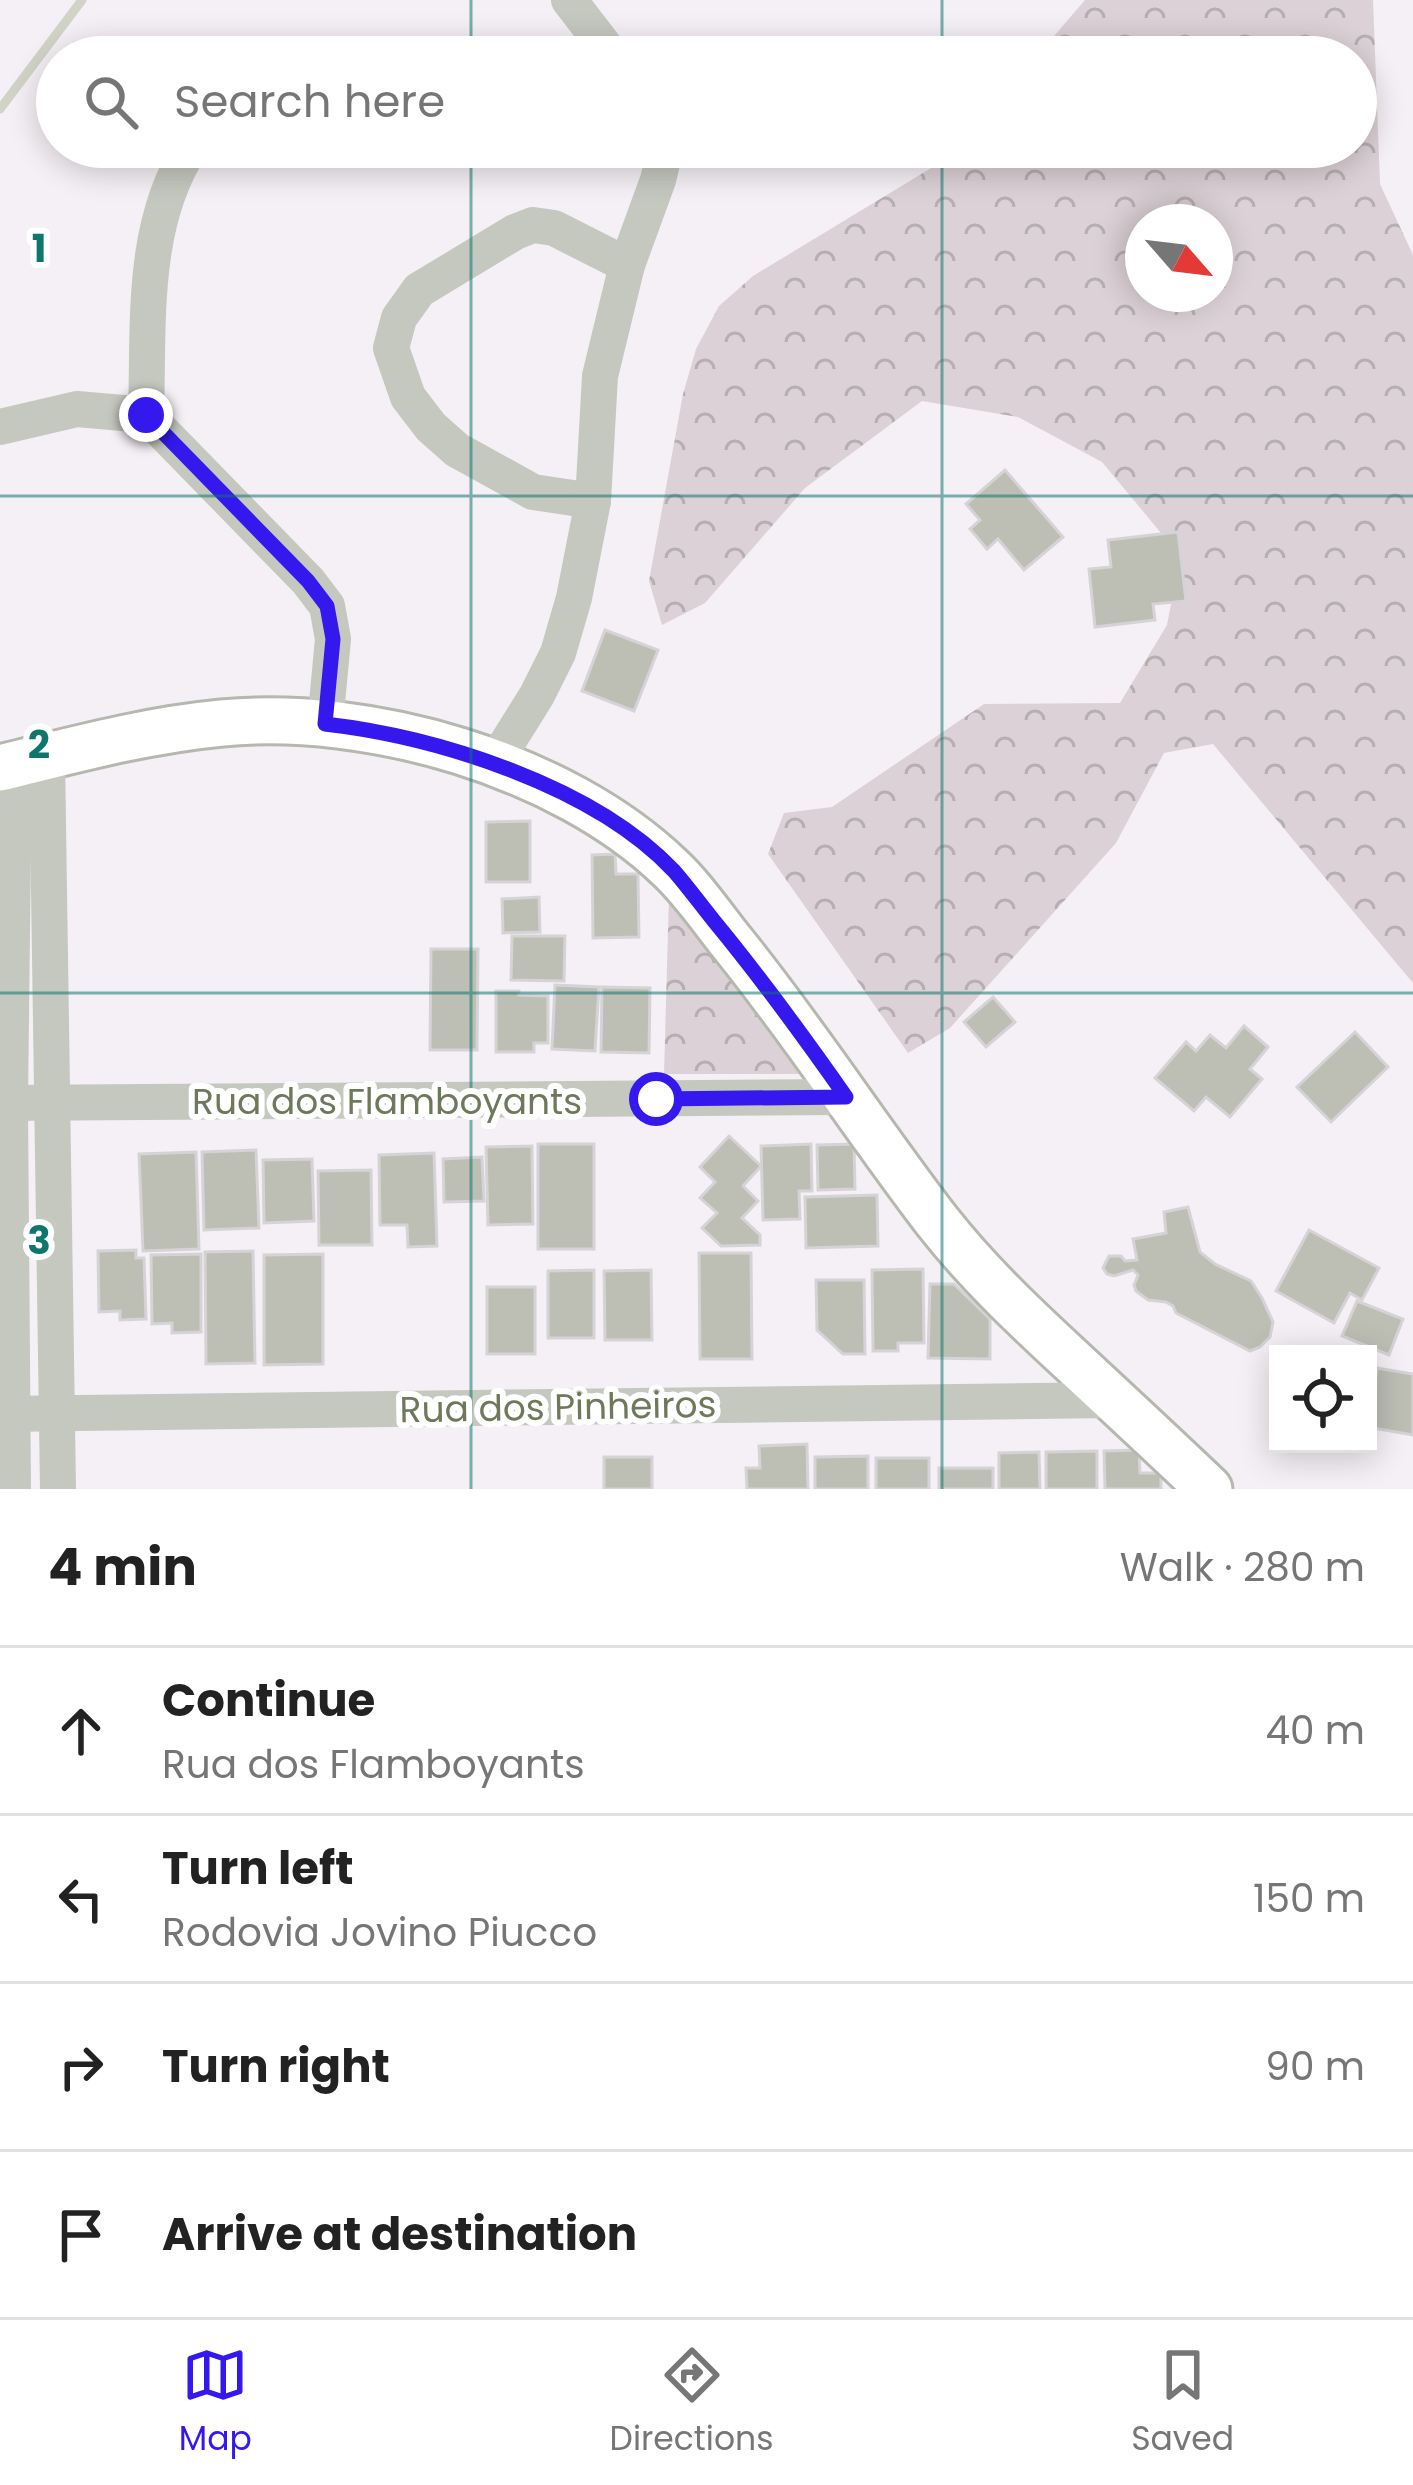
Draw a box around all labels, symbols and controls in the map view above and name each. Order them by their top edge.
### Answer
search box [36,36,1377,168]
icon: search [78,69,144,135]
text: Search here [174,70,445,133]
north arrow [1125,204,1233,312]
text: 1 [32,221,46,276]
route end [119,388,173,442]
text: 2 [28,717,50,772]
route start [629,1072,683,1126]
street label: Rua dos Flamboyants [192,1076,582,1127]
text: 3 [27,1213,51,1268]
map controls [1269,1345,1377,1453]
button: locate [1269,1345,1377,1453]
street label: Rua dos Pinheiros [399,1379,717,1435]
text: 4 min [48,1531,197,1603]
text: Walk · 280 m [1120,1540,1365,1595]
text: Continue [162,1669,375,1732]
icon: ahead [48,1698,114,1764]
text: 40 m [1265,1703,1365,1758]
text: Rua dos Flamboyants [162,1737,585,1792]
text: Turn left [162,1837,354,1900]
icon: left [48,1866,114,1932]
text: 150 m [1253,1871,1365,1926]
text: Rodovia Jovino Piucco [162,1905,597,1960]
icon: right [48,2034,114,2100]
text: Turn right [162,2035,390,2098]
text: 90 m [1265,2039,1365,2094]
icon: arrive [48,2202,114,2268]
text: Arrive at destination [162,2203,637,2266]
tab: Map [179,2342,252,2464]
tab: Directions [610,2342,773,2464]
tab: Saved [1131,2342,1234,2464]

